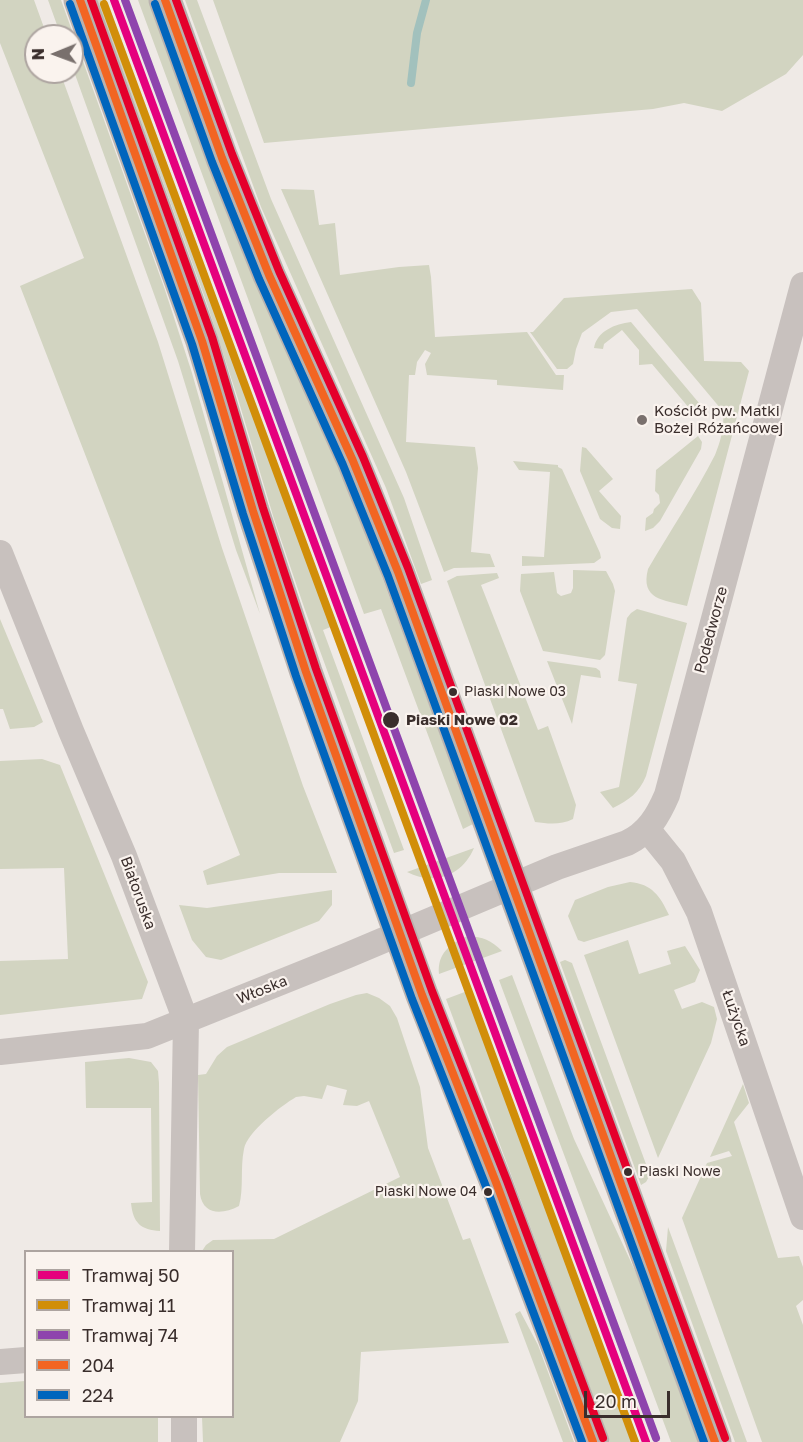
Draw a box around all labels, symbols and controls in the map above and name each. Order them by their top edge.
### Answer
north arrow [24,24,84,84]
text: N [28,48,48,61]
place label: Kościół pw. Matki Bożej Różańcowej [654,402,783,437]
marker: Kościół pw. Matki Bożej Różańcowej [635,413,649,427]
street label: Podedworze [691,585,731,675]
place label: Piaski Nowe 03 [464,684,566,700]
marker: Piaski Nowe 03 [447,686,459,698]
marker: Piaski Nowe 02 [381,710,401,730]
place label: Piaski Nowe 02 [406,711,518,729]
street label: Białoruska [117,854,159,932]
street label: Włoska [234,972,290,1008]
street label: Łużycka [718,987,754,1049]
place label: Piaski Nowe [639,1164,721,1180]
marker: Piaski Nowe [622,1166,634,1178]
place label: Piaski Nowe 04 [375,1184,477,1200]
marker: Piaski Nowe 04 [482,1186,494,1198]
legend [24,1250,234,1418]
text: Tramwaj 50 [82,1264,180,1286]
text: Tramwaj 11 [82,1294,175,1316]
text: Tramwaj 74 [82,1324,179,1346]
text: 204 [82,1354,115,1376]
scale bar [587,1379,672,1417]
text: 224 [82,1384,114,1406]
text: 20 m [595,1390,637,1412]

